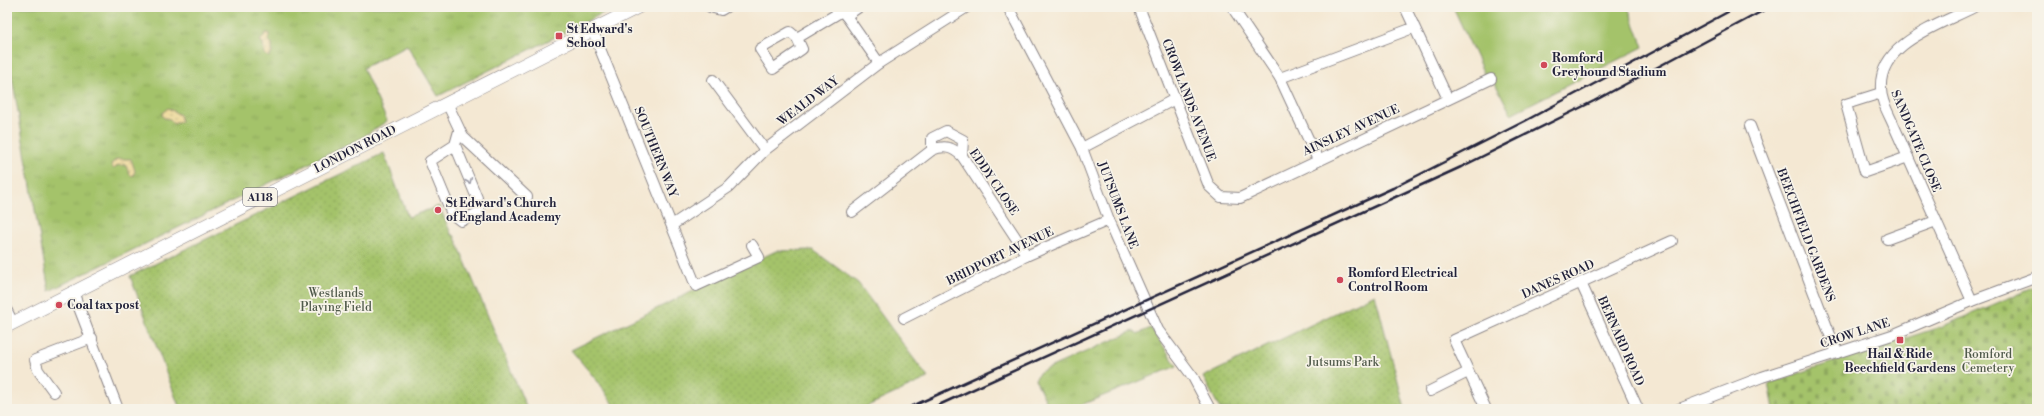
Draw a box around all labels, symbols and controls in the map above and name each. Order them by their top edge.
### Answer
place label: St Edward's School [567,22,633,51]
marker: St Edward's School [554,31,564,41]
street label: CROWLANDS AVENUE [1158,37,1219,164]
place label: Romford Greyhound Stadium [1552,51,1666,80]
marker: Romford Greyhound Stadium [1539,60,1549,70]
street label: WEALD WAY [774,73,843,130]
street label: SANDGATE CLOSE [1887,88,1944,194]
street label: AINSLEY AVENUE [1300,101,1402,160]
street label: SOUTHERN WAY [630,105,681,201]
street label: LONDON ROAD [312,122,399,177]
street label: EDDY CLOSE [966,146,1021,218]
street label: JUTSUMS LANE [1094,158,1141,251]
street label: BEECHFIELD GARDENS [1773,165,1838,304]
one-way arrow [464,176,472,184]
road number: A118 [243,188,277,206]
place label: St Edward's Church of England Academy [446,196,562,225]
marker: St Edward's Church of England Academy [433,205,443,215]
street label: BRIDPORT AVENUE [943,224,1056,289]
street label: DANES ROAD [1519,257,1597,302]
place label: Romford Electrical Control Room [1348,266,1457,295]
marker: Romford Electrical Control Room [1335,275,1345,285]
park label: Westlands Playing Field [300,286,372,315]
street label: BERNARD ROAD [1594,293,1647,388]
place label: Coal tax post [67,298,140,313]
marker: Coal tax post [54,300,64,310]
street label: CROW LANE [1818,315,1892,352]
marker: Hail & Ride Beechfield Gardens [1895,335,1905,345]
place label: Hail & Ride Beechfield Gardens [1844,347,1956,376]
park label: Romford Cemetery [1962,347,2014,376]
park label: Jutsums Park [1306,355,1379,370]

